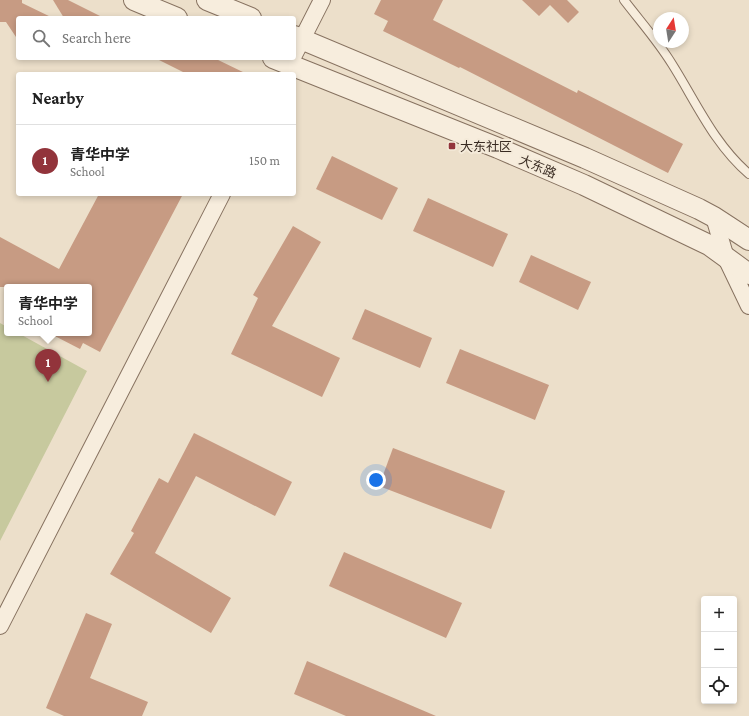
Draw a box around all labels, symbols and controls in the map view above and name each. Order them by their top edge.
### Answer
north arrow [653,12,689,48]
search box [16,16,296,60]
icon: search [30,27,52,49]
text: Search here [62,30,131,46]
text: Nearby [32,89,84,108]
place label: 大东社区 [460,139,512,154]
marker: 大东社区 [447,141,457,151]
text: 青华中学 [70,147,130,163]
street label: 大东路 [517,152,559,181]
text: 1 [43,153,47,168]
text: 150 m [249,153,280,168]
text: School [70,164,105,179]
popup [4,284,92,336]
text: 青华中学 [18,296,78,312]
text: School [18,313,53,328]
pin: 1 [35,349,61,382]
your location [366,470,386,490]
map controls [701,596,737,704]
button: + [701,596,737,632]
button: − [701,632,737,668]
button: locate [701,668,737,704]

